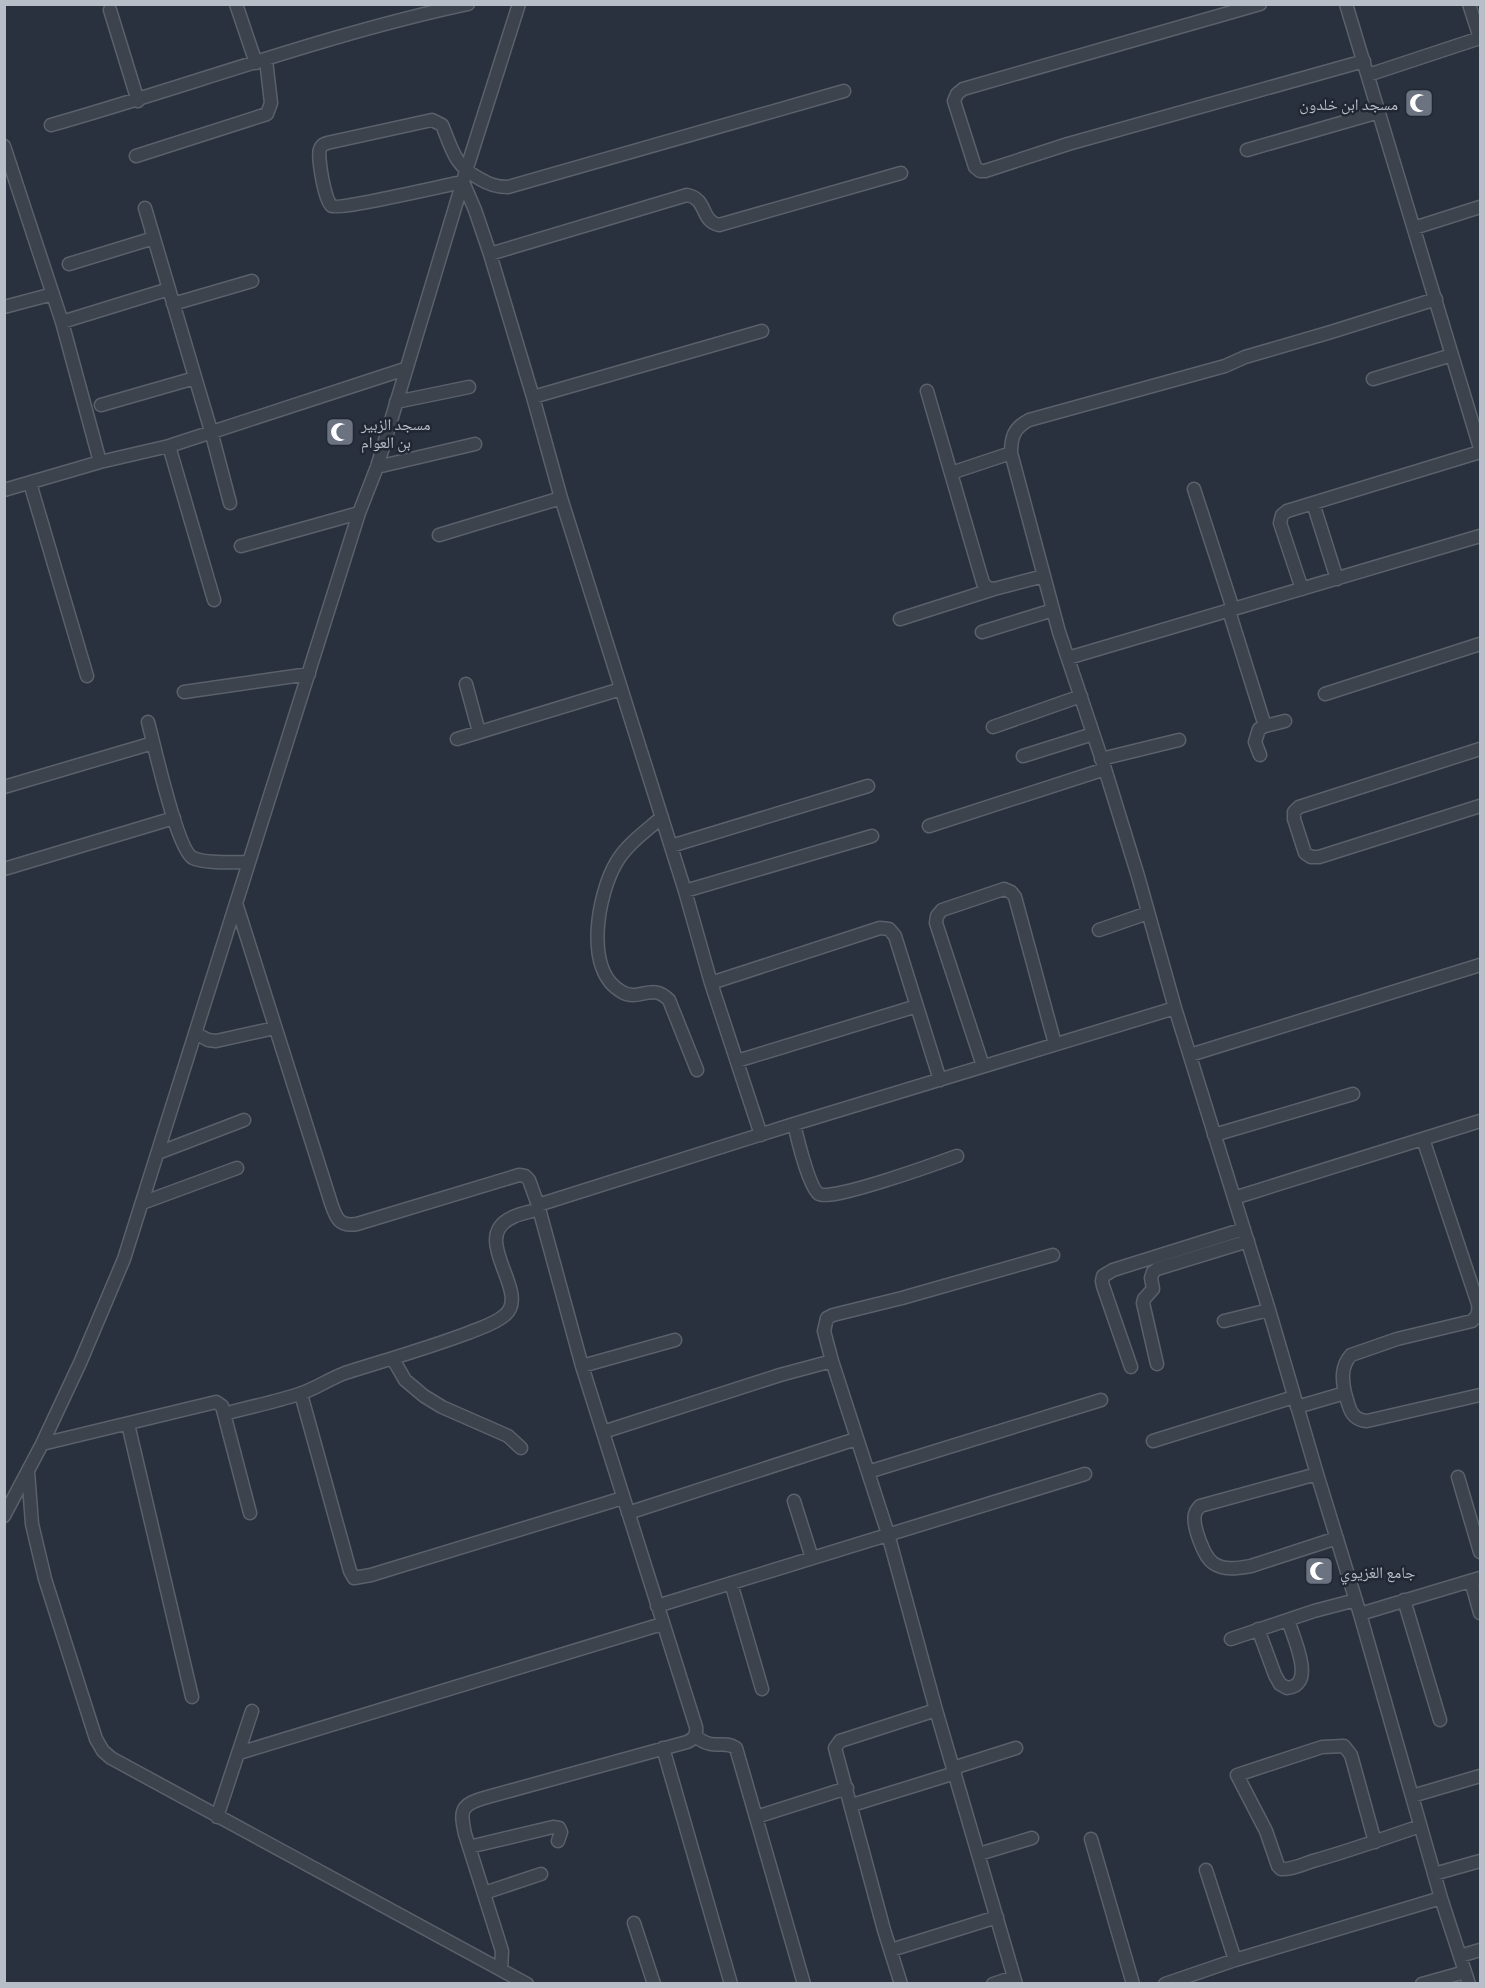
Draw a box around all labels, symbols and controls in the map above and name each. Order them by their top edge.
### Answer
mosque icon: مسجد ابن خلدون [1403,87,1435,119]
place label: مسجد ابن خلدون [1299,94,1398,115]
place label: مسجد الزبير بن العوام [360,414,431,453]
mosque icon: مسجد الزبير بن العوام [324,416,356,448]
mosque icon: جامع الغزيوي [1303,1555,1335,1587]
place label: جامع الغزيوي [1340,1562,1416,1585]

